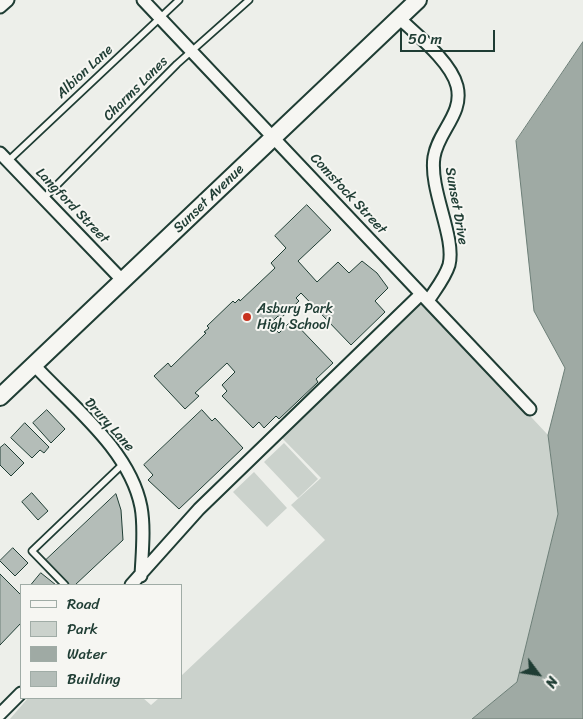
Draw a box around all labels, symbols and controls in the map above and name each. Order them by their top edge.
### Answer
scale bar [403,20,498,52]
text: 50 m [408,26,442,52]
street label: Albion Lane [53,42,117,102]
street label: Charms Lanes [100,53,172,125]
street label: Comstock Street [306,150,390,238]
street label: Sunset Avenue [170,161,248,237]
street label: Langford Street [32,165,112,247]
street label: Sunset Drive [441,166,471,246]
place label: Asbury Park High School [257,301,333,334]
marker: Asbury Park High School [241,311,253,323]
street label: Drury Lane [81,395,137,455]
legend [20,584,182,699]
text: Road [67,591,99,617]
text: Park [67,616,98,642]
text: Water [67,641,107,667]
north arrow [513,649,563,699]
text: Building [67,666,121,692]
text: N [538,671,565,693]

